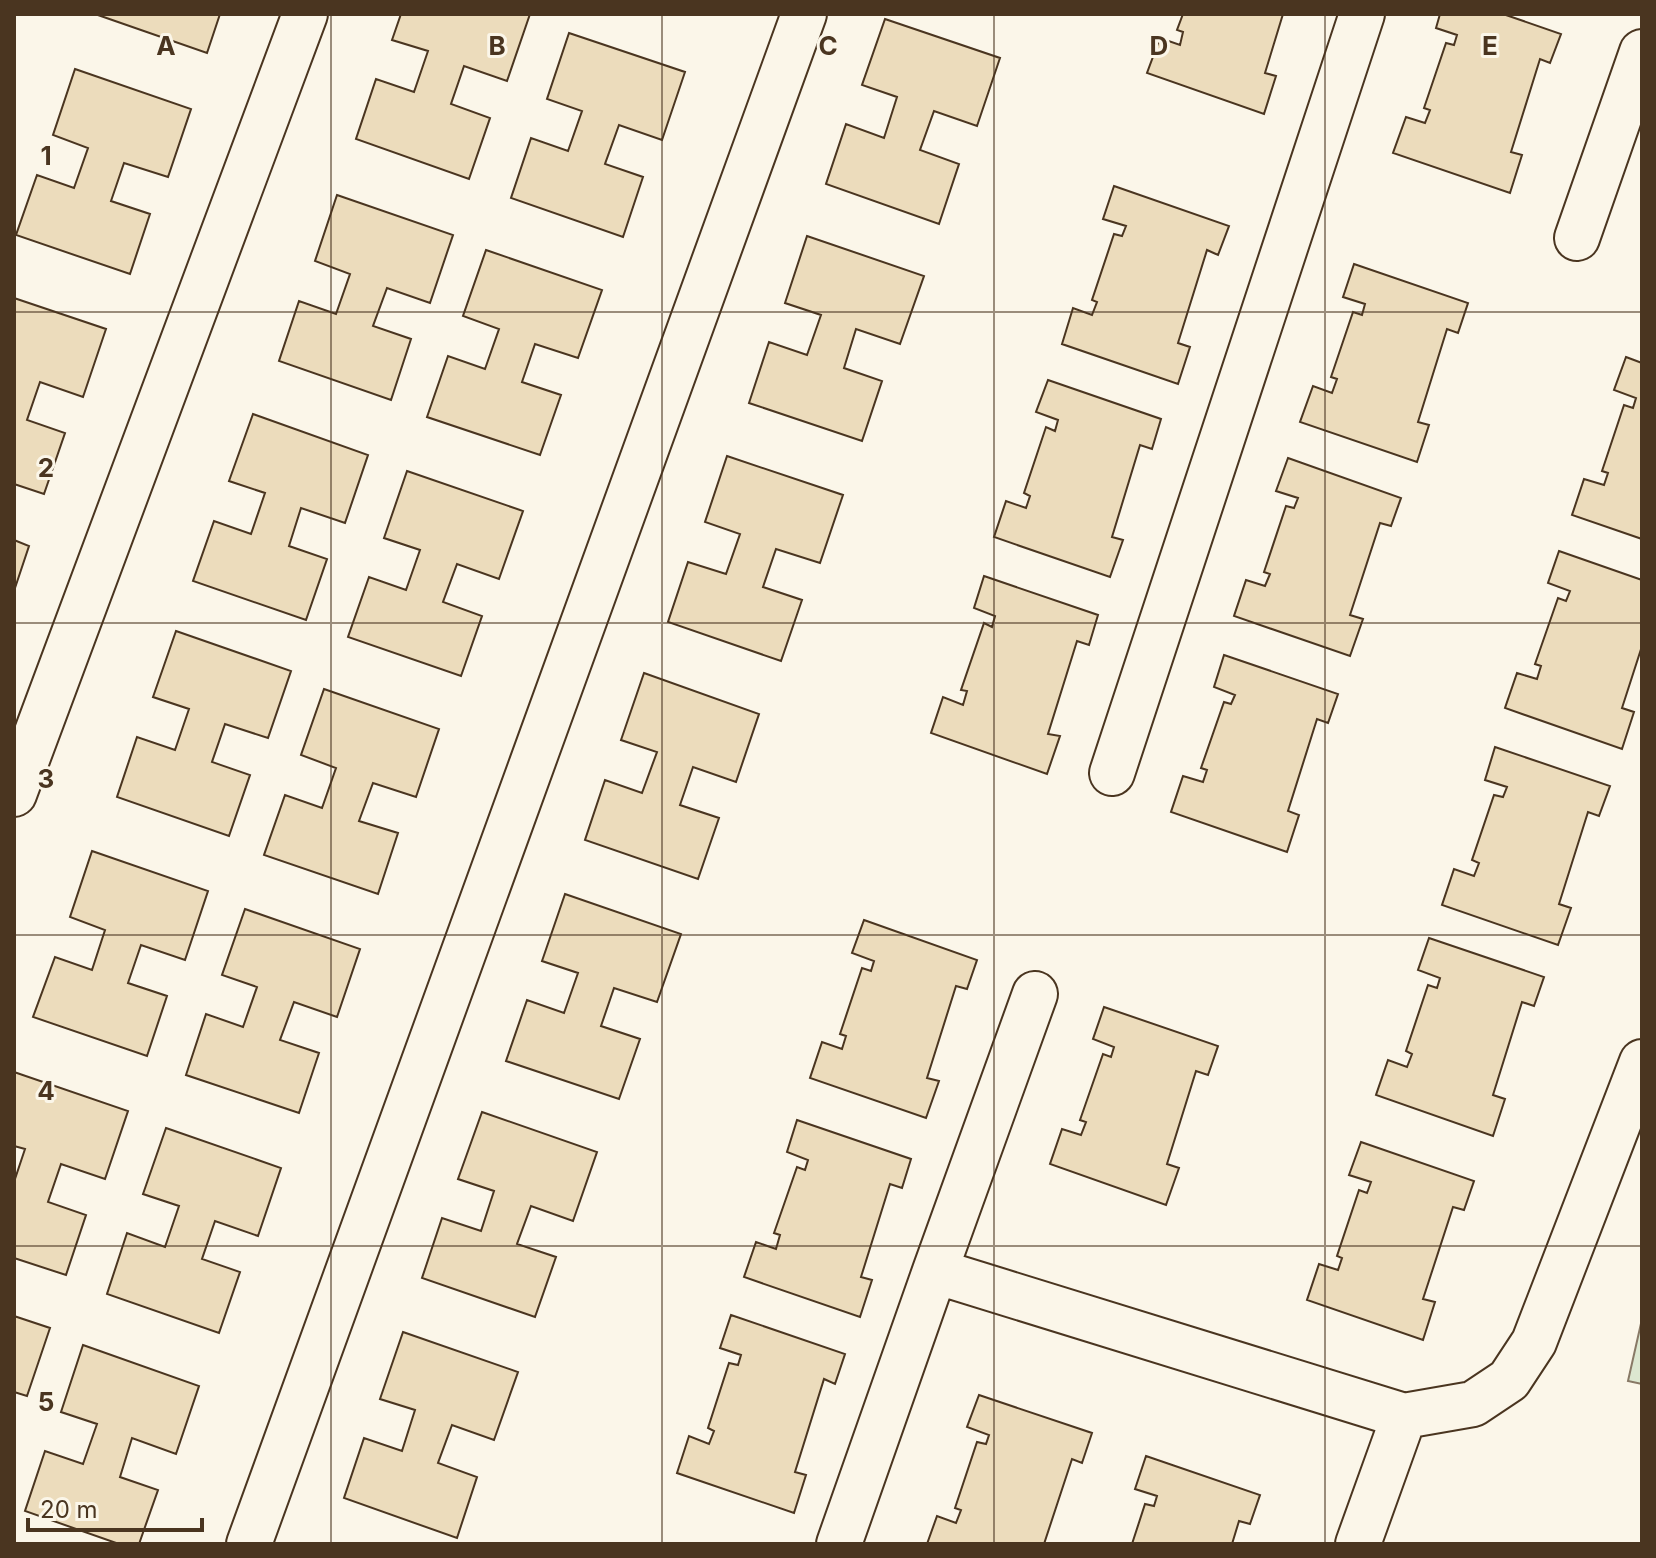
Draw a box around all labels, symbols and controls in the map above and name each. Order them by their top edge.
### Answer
text: A [156,30,176,61]
text: B [488,30,506,61]
text: C [818,30,838,61]
text: D [1150,30,1168,61]
text: E [1482,30,1498,61]
text: 1 [40,140,52,171]
text: 2 [38,452,54,483]
text: 3 [38,763,54,794]
text: 4 [37,1075,55,1106]
text: 5 [38,1386,54,1417]
scale bar [28,1482,202,1532]
text: 20 m [40,1495,98,1524]

